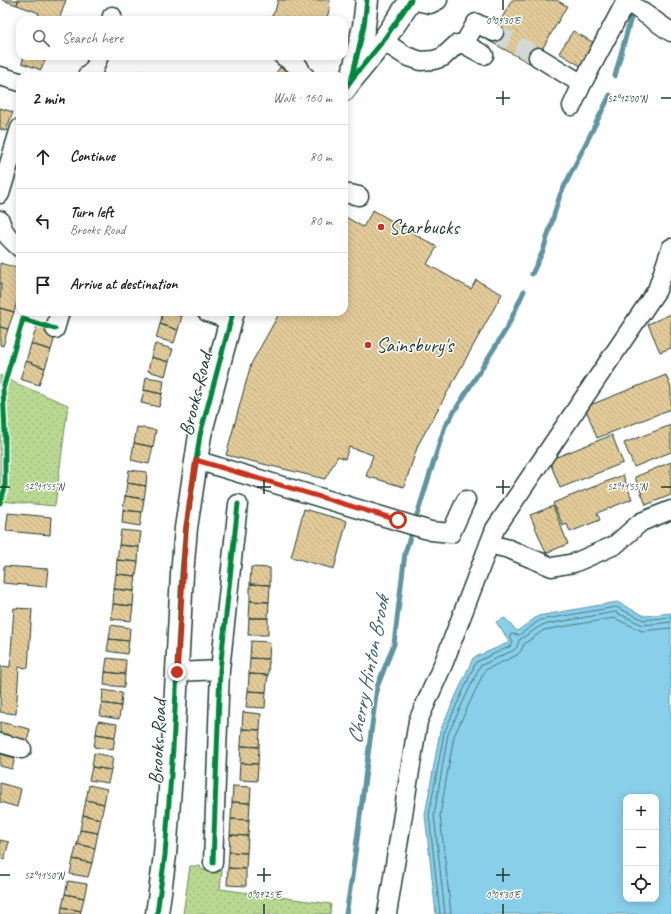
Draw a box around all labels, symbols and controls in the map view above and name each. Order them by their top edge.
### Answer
text: 0°09'30"E [486,14,522,27]
search box [16,16,348,60]
icon: search [30,27,52,49]
text: Search here [62,29,123,48]
text: 2 min [32,88,65,109]
text: Walk · 160 m [273,90,332,106]
text: 52°12'00"N [607,92,649,105]
icon: ahead [32,146,54,168]
text: Continue [70,147,115,166]
text: 80 m [310,149,332,165]
text: Turn left [70,203,113,222]
icon: left [32,210,54,232]
text: 80 m [310,213,332,229]
place label: Starbucks [389,215,461,240]
text: Brooks Road [70,222,125,238]
marker: Starbucks [376,222,386,232]
icon: arrive [32,274,54,296]
text: Arrive at destination [70,275,177,294]
place label: Sainsbury's [376,333,455,358]
marker: Sainsbury's [363,340,373,350]
street label: Brooks Road [173,347,219,438]
text: 52°11'55"N [24,480,66,493]
text: 52°11'55"N [607,480,649,493]
route start [389,511,407,529]
water label: Cherry Hinton Brook [341,590,396,746]
route end [168,663,186,681]
street label: Brooks Road [143,696,172,785]
map controls [623,794,659,902]
button: + [623,794,659,830]
button: − [623,830,659,866]
button: locate [623,866,659,902]
text: 52°11'50"N [24,869,66,882]
text: 0°09'25"E [247,888,283,901]
text: 0°09'30"E [486,888,522,901]

